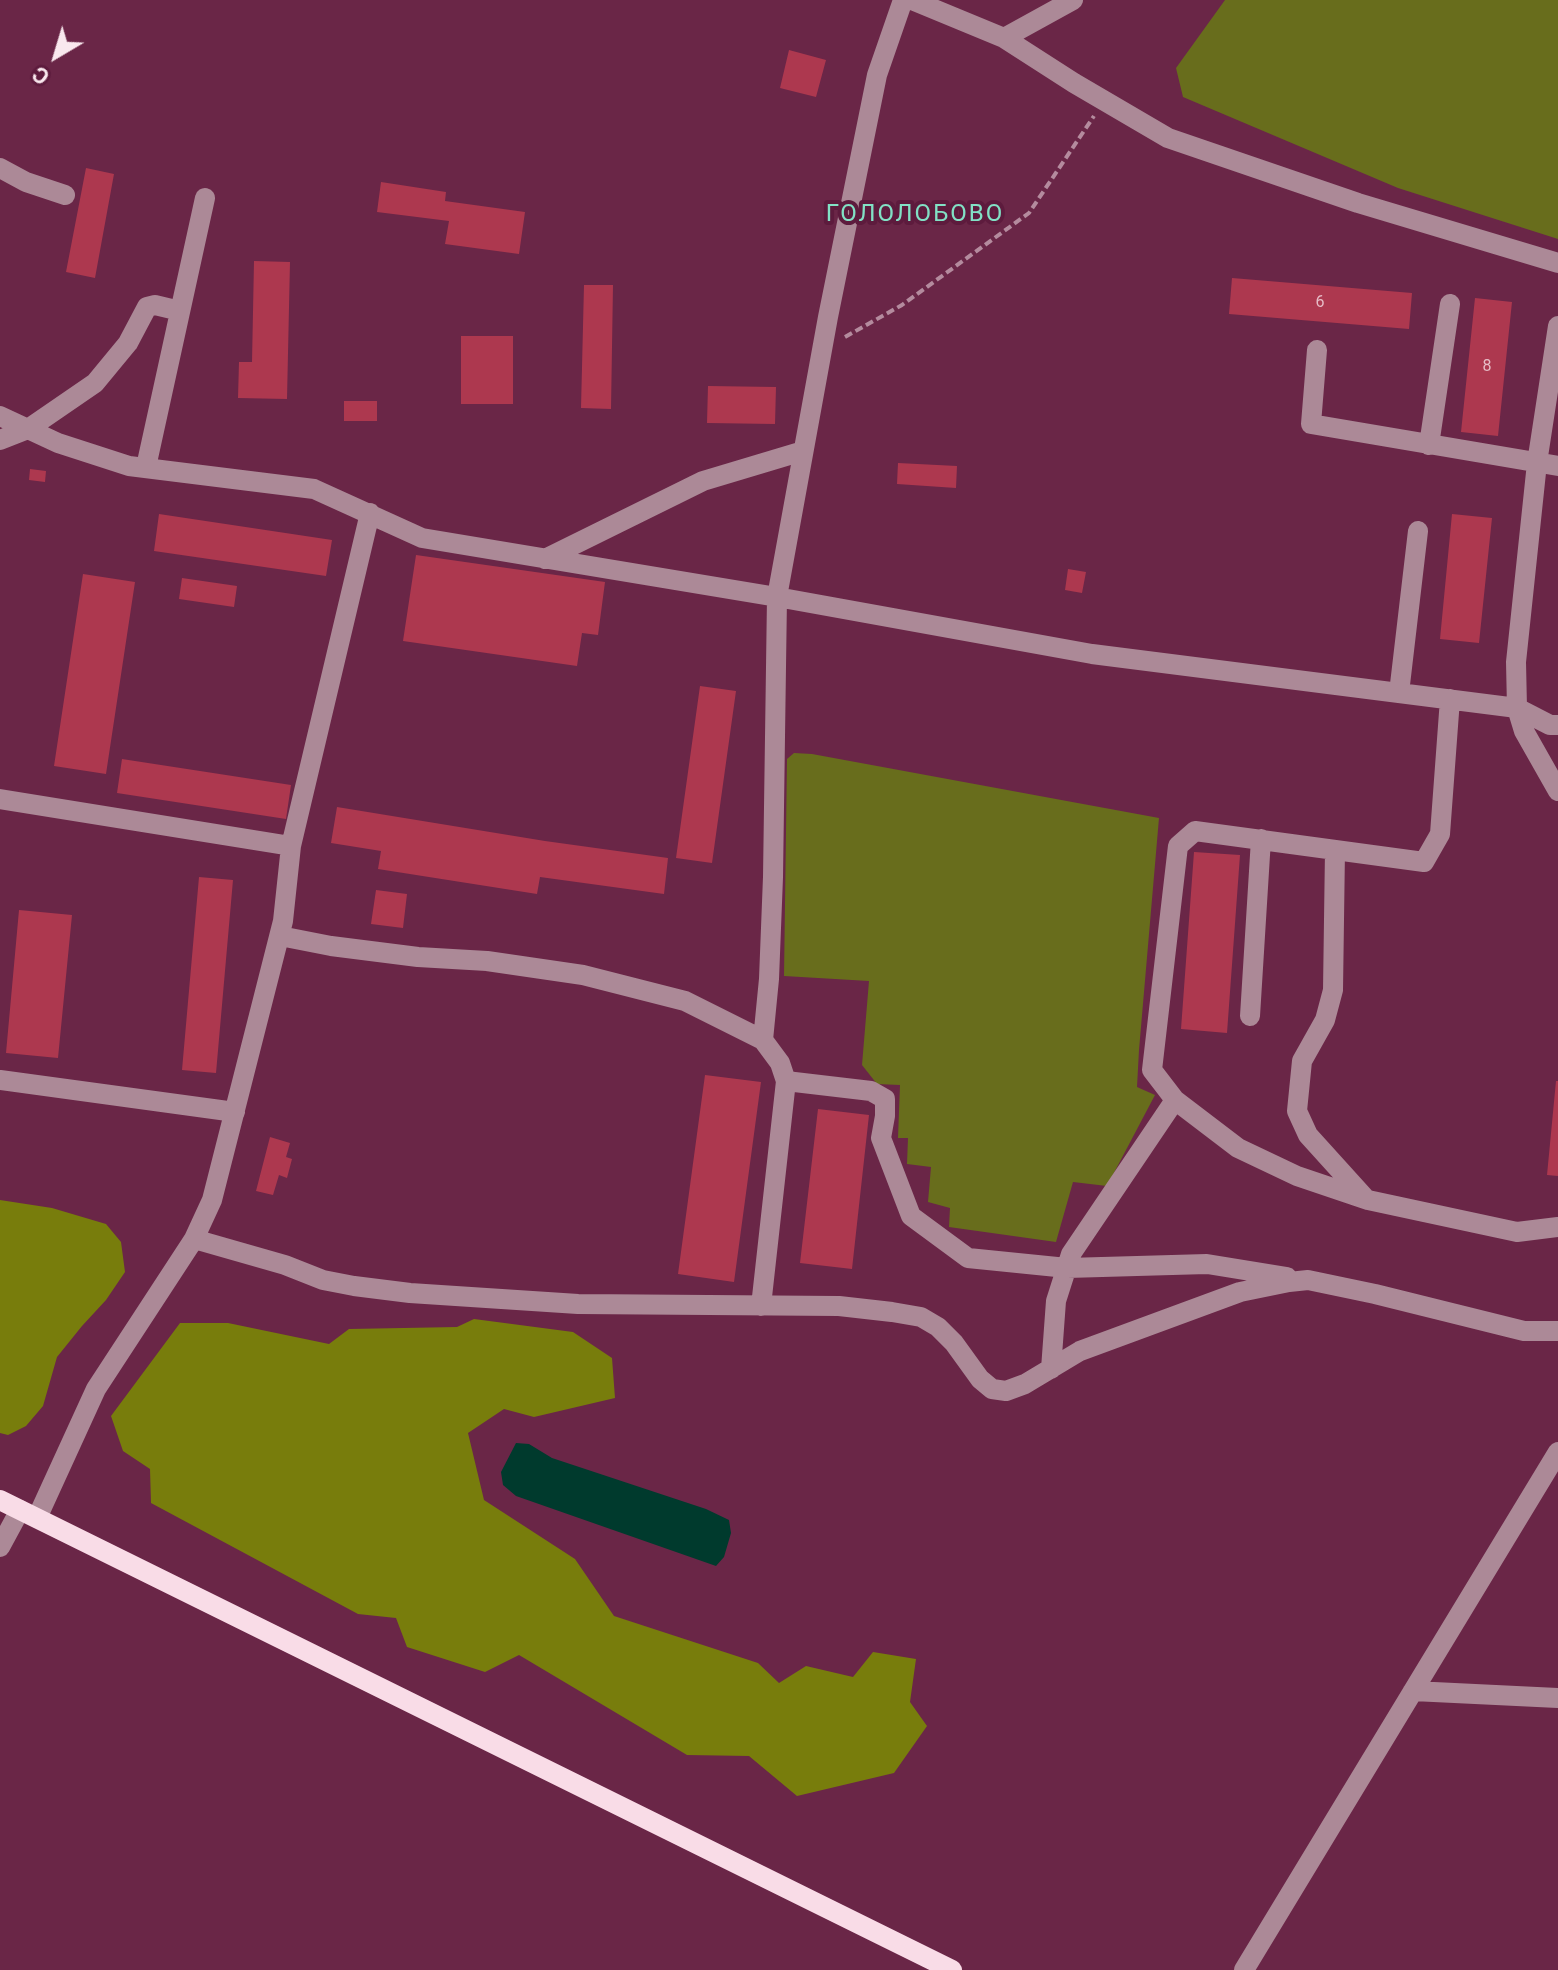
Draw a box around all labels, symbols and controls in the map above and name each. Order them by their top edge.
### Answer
north arrow [16,16,96,96]
text: С [28,61,54,90]
district label: ГОЛОЛОБОВО [826,201,1004,229]
house number: 6 [1316,293,1324,313]
house number: 8 [1483,357,1491,377]

